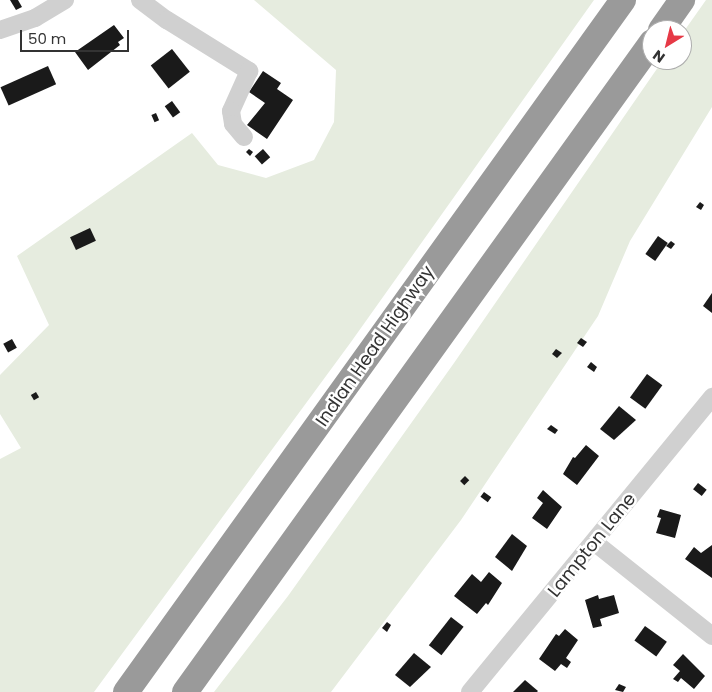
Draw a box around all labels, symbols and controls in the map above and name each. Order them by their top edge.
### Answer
scale bar [22,20,131,52]
north arrow [642,20,692,70]
text: 50 m [28,28,66,49]
text: N [649,45,669,68]
street label: Indian Head Highway [311,261,439,431]
street label: Lampton Lane [543,489,641,601]

